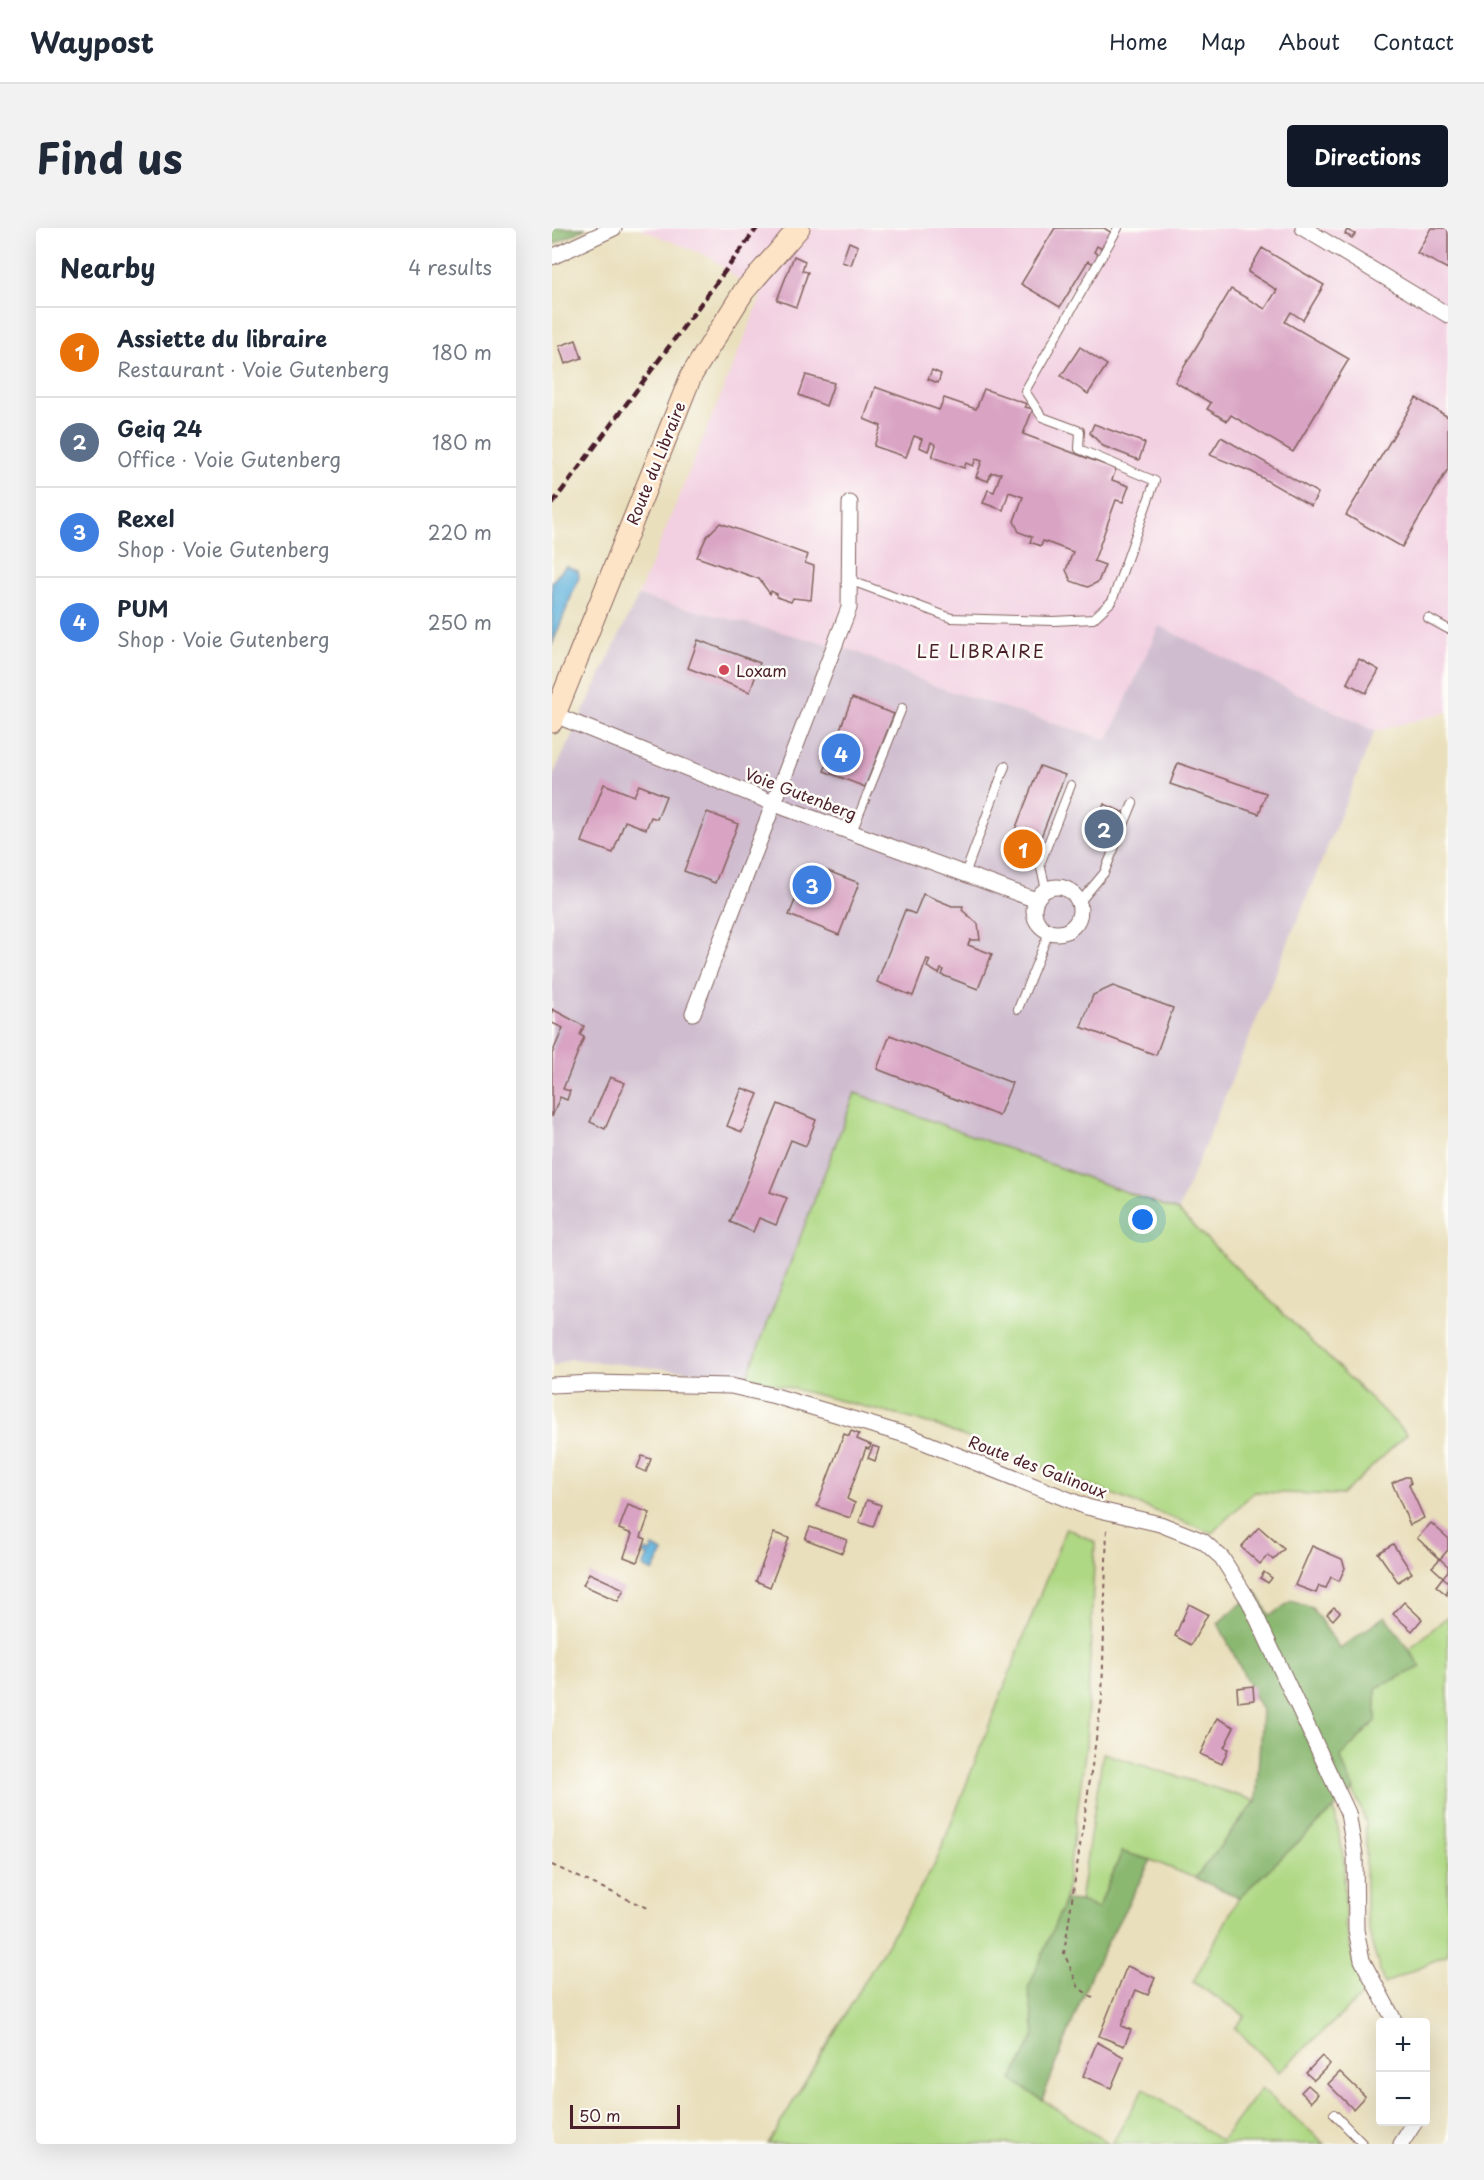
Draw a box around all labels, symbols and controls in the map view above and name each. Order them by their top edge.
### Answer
text: Waypost [30,20,154,63]
text: Home [1109,25,1168,57]
text: Map [1201,25,1246,57]
text: About [1279,25,1340,57]
text: Contact [1373,25,1454,57]
text: Find us [36,125,183,188]
button: Directions [1287,125,1448,187]
text: Nearby [60,248,155,287]
text: 4 results [408,252,492,282]
text: Assiette du libraire [117,321,327,354]
text: 1 [75,337,84,367]
text: 180 m [432,337,492,367]
text: Restaurant · Voie Gutenberg [117,354,389,384]
street label: Route du Libraire [619,398,691,528]
text: Geiq 24 [117,411,202,444]
text: 2 [72,427,87,457]
text: 180 m [432,427,492,457]
text: Office · Voie Gutenberg [117,444,341,474]
text: Rexel [117,501,174,534]
text: 3 [73,517,86,547]
text: 220 m [428,517,492,547]
text: Shop · Voie Gutenberg [117,534,330,564]
text: PUM [117,591,169,624]
text: 4 [73,607,86,637]
text: 250 m [428,607,492,637]
text: Shop · Voie Gutenberg [117,624,330,654]
district label: LE LIBRAIRE [917,637,1045,664]
place label: Loxam [736,658,787,682]
marker: Loxam [717,663,731,677]
pin: 4 [822,730,860,776]
street label: Voie Gutenberg [742,761,860,825]
pin: 2 [1084,806,1124,852]
pin: 1 [1004,826,1042,872]
pin: 3 [792,862,832,908]
your location [1128,1205,1157,1234]
street label: Route des Galinoux [965,1428,1111,1504]
map controls [1376,2018,1430,2126]
button: + [1376,2018,1430,2072]
button: − [1376,2072,1430,2126]
scale bar [570,2102,680,2130]
text: 50 m [579,2103,620,2127]

